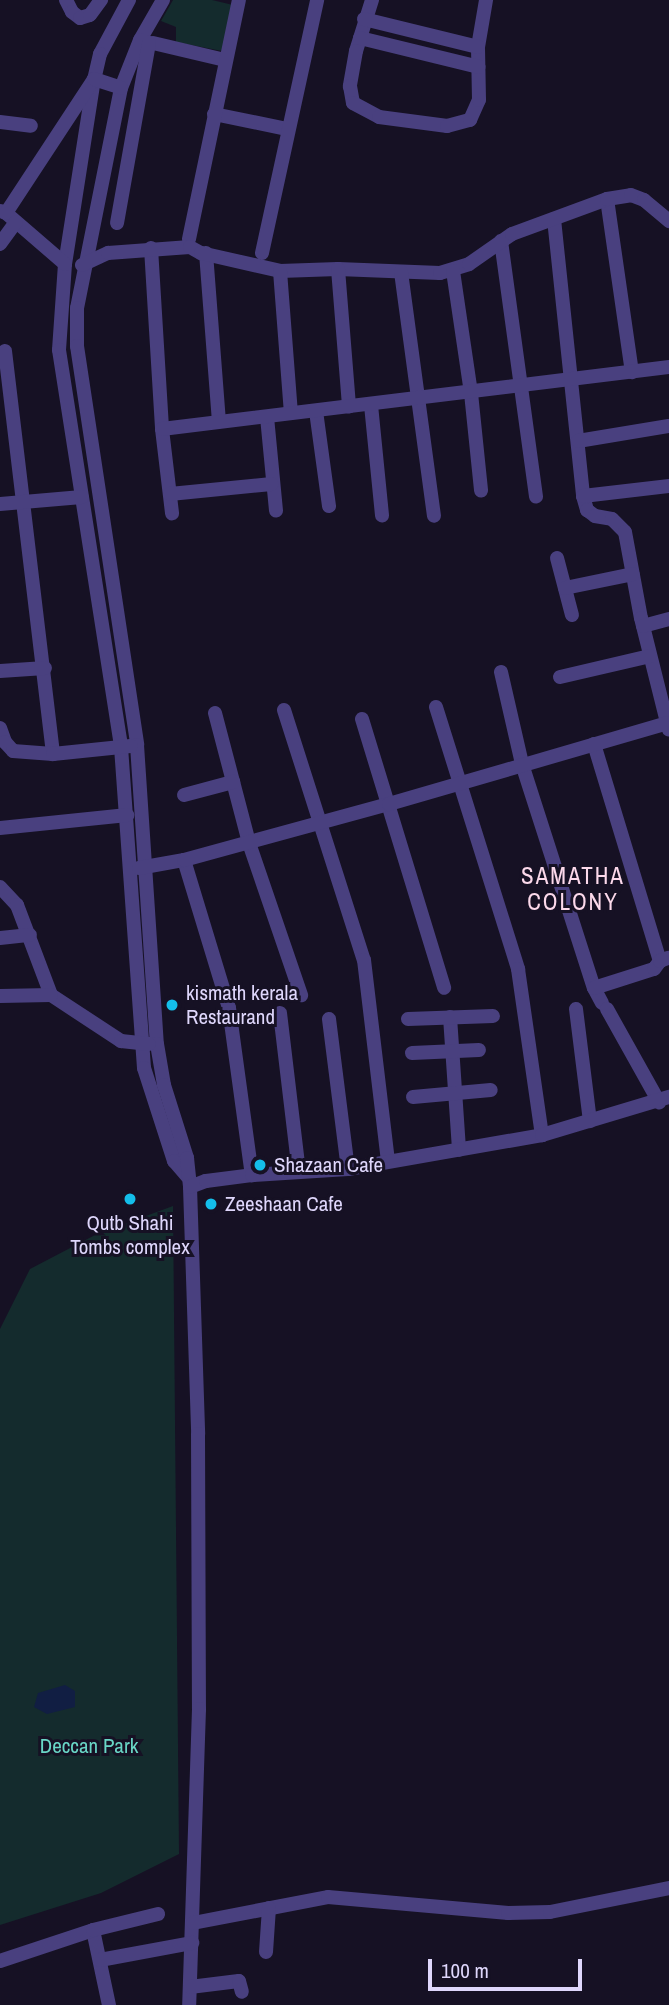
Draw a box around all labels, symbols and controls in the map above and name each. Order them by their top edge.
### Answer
district label: SAMATHA COLONY [522,862,624,916]
place label: kismath kerala Restaurand [186,980,298,1030]
marker: kismath kerala Restaurand [164,997,180,1013]
place label: Shazaan Cafe [274,1152,383,1178]
marker: Shazaan Cafe [252,1157,268,1173]
marker: Qutb Shahi Tombs complex [122,1191,138,1207]
place label: Zeeshaan Cafe [225,1191,343,1217]
marker: Zeeshaan Cafe [203,1196,219,1212]
place label: Qutb Shahi Tombs complex [70,1210,190,1260]
park label: Deccan Park [40,1733,138,1759]
scale bar [431,1946,585,1990]
text: 100 m [441,1956,489,1985]

